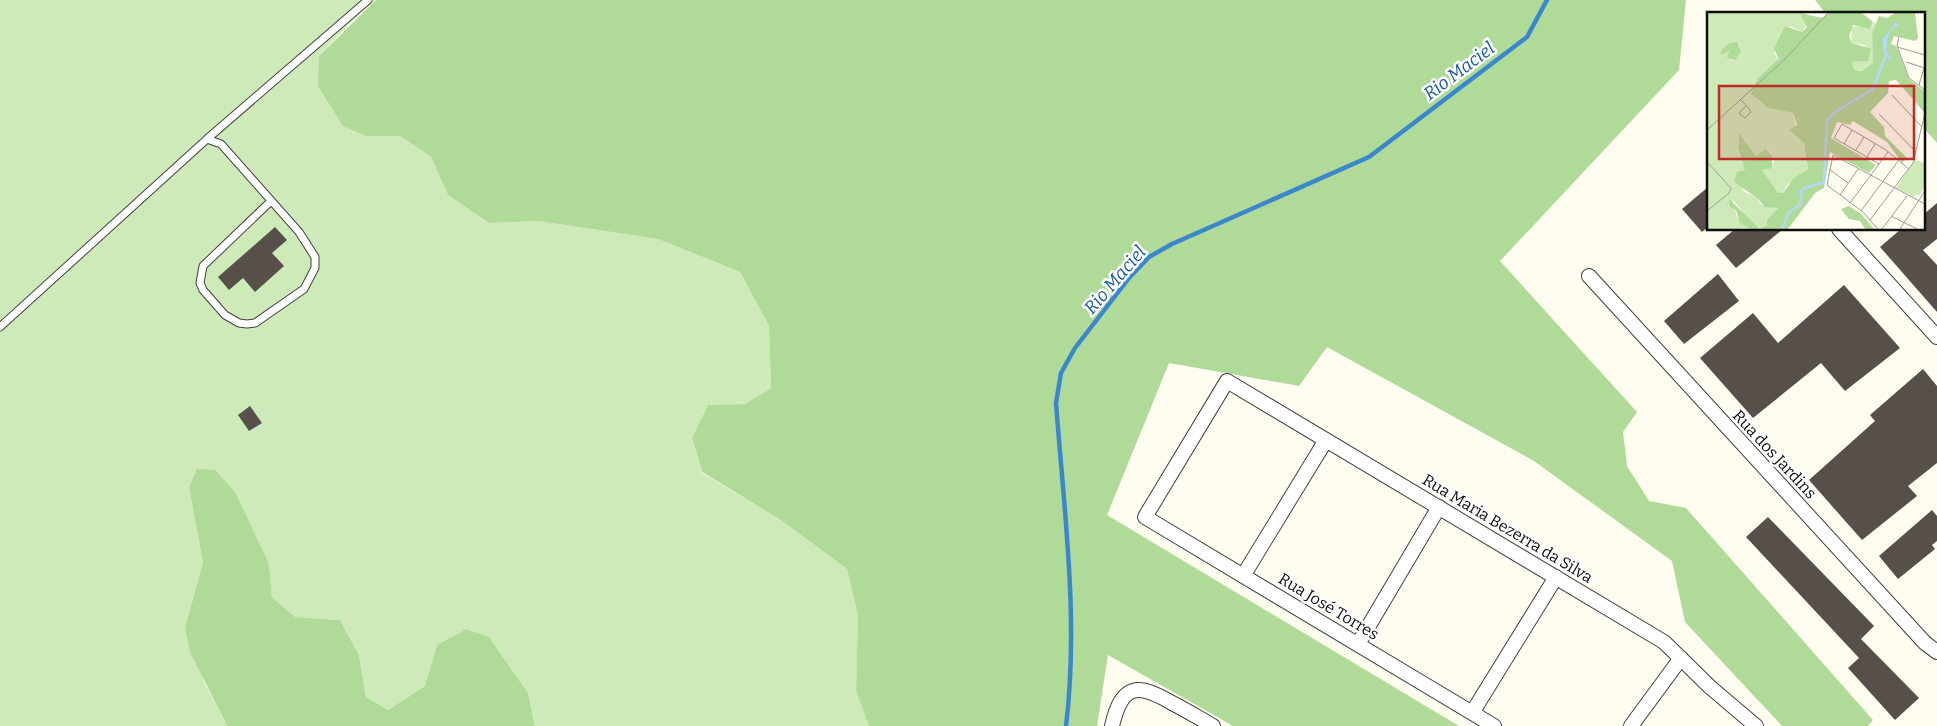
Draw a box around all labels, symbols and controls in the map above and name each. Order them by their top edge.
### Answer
inset map [1707,12,1924,230]
water label: Rio Maciel [1419,37,1499,105]
water label: Rio Maciel [1079,241,1151,319]
street label: Rua dos Jardins [1729,406,1820,503]
street label: Rua Maria Bezerra da Silva [1419,470,1597,587]
street label: Rua José Torres [1275,569,1382,644]

